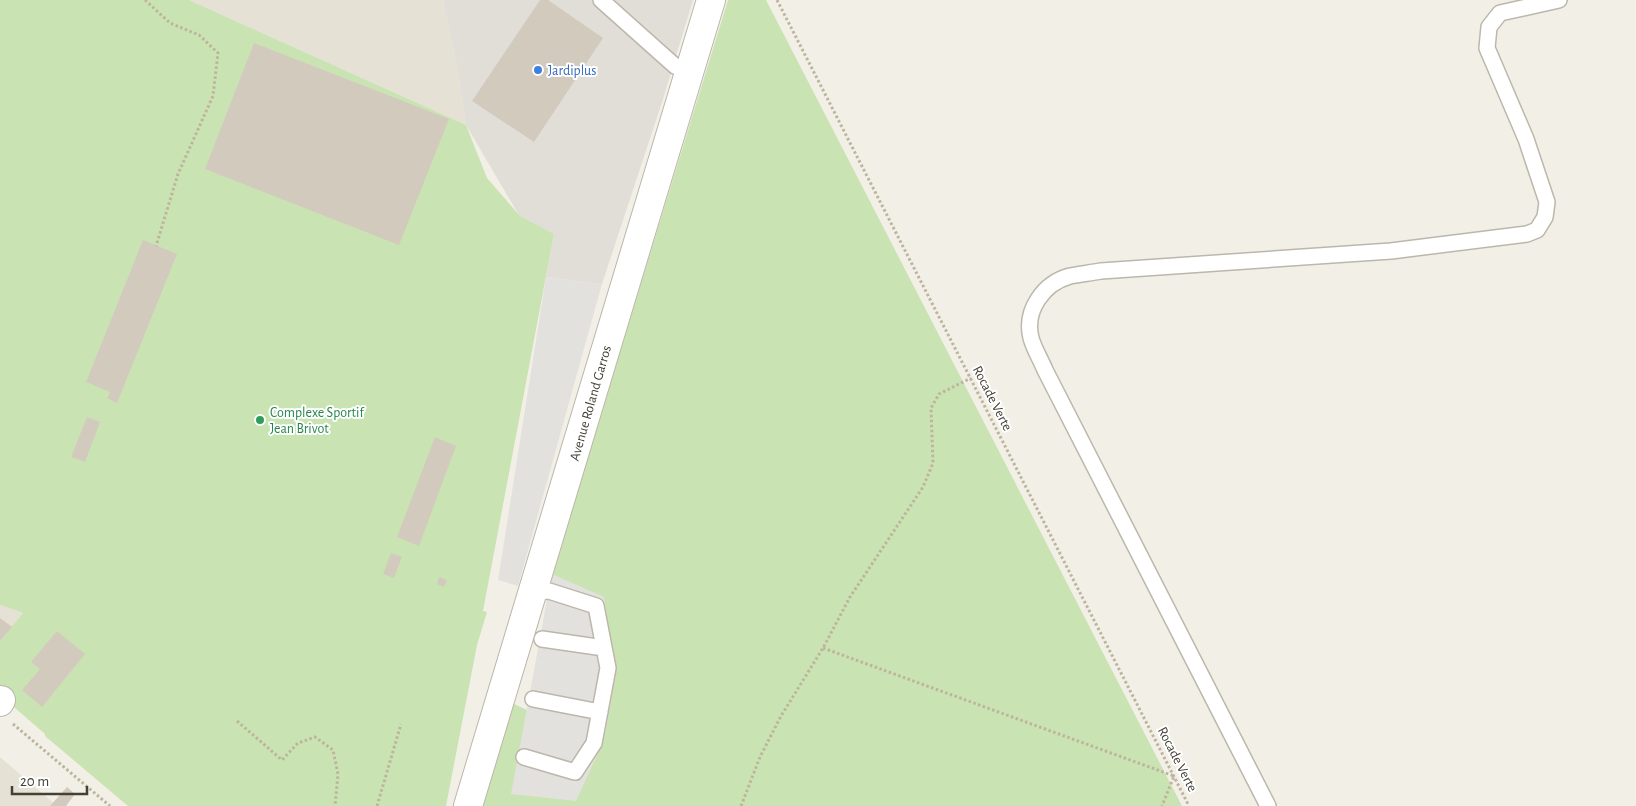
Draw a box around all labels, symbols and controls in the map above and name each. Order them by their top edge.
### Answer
marker: Jardiplus [532,64,544,76]
place label: Jardiplus [548,64,596,78]
street label: Avenue Roland Garros [568,344,614,463]
street label: Rocade Verte [970,364,1014,433]
place label: Complexe Sportif Jean Brivot [270,406,364,436]
marker: Complexe Sportif Jean Brivot [254,414,266,426]
street label: Rocade Verte [1155,725,1199,794]
scale bar [12,764,88,796]
text: 20 m [20,774,49,789]

